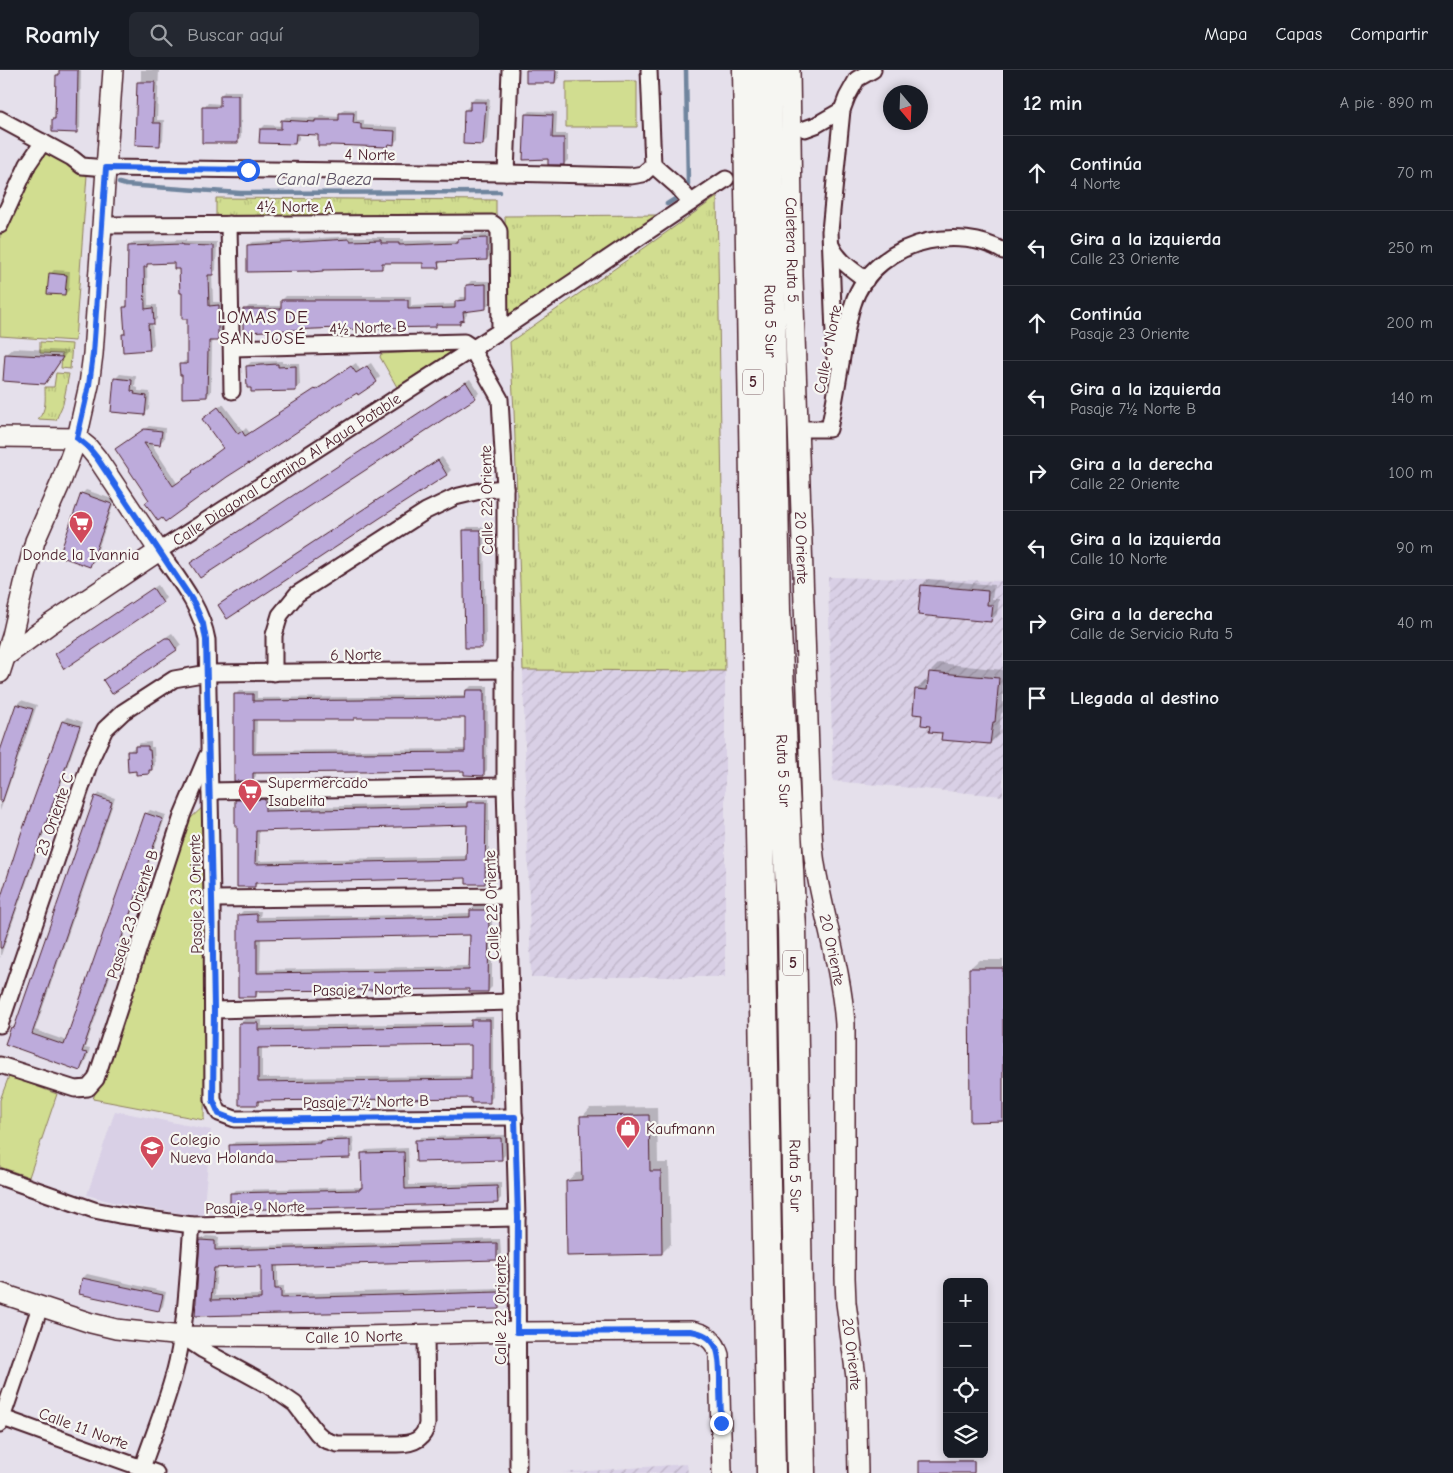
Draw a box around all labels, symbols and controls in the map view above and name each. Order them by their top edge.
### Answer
search box [129,12,479,57]
text: Roamly [25,21,99,49]
icon: search [147,21,175,49]
text: Buscar aquí [187,24,283,46]
text: Mapa [1204,24,1247,45]
text: Capas [1275,24,1322,45]
text: Compartir [1350,24,1428,45]
north arrow [883,85,928,130]
text: 12 min [1023,91,1082,115]
text: A pie · 890 m [1340,94,1433,112]
street label: 4 Norte [345,146,395,164]
text: Continúa [1070,153,1142,175]
route start [237,159,260,182]
icon: ahead [1023,159,1051,187]
text: 70 m [1397,164,1433,182]
water label: Canal Baeza [276,169,372,190]
text: 4 Norte [1070,175,1121,193]
street label: Caletera Ruta 5 [782,197,802,303]
street label: 4½ Norte A [256,198,334,216]
text: Gira a la izquierda [1070,228,1221,250]
icon: left [1023,234,1051,262]
text: 250 m [1388,239,1433,257]
text: Calle 23 Oriente [1070,250,1180,268]
street label: Ruta 5 Sur [761,284,780,358]
street label: Calle 6 Norte [811,303,845,395]
text: Continúa [1070,303,1142,325]
district label: LOMAS DE SAN JOSÉ [217,307,309,349]
icon: ahead [1023,309,1051,337]
text: 200 m [1387,314,1433,332]
street label: 4½ Norte B [329,318,407,338]
text: Pasaje 23 Oriente [1070,325,1190,343]
road number: 5 [743,370,763,394]
text: Gira a la izquierda [1070,378,1221,400]
icon: left [1023,384,1051,412]
street label: Calle Diagonal Camino Al Agua Potable [169,389,404,550]
text: 140 m [1391,389,1433,407]
text: Pasaje 7½ Norte B [1070,400,1196,418]
street label: Calle 22 Oriente [477,445,497,555]
text: Gira a la derecha [1070,453,1213,475]
icon: right [1023,459,1051,487]
text: 100 m [1389,464,1433,482]
text: Calle 22 Oriente [1070,475,1180,493]
supermarket icon: Donde la Ivannia [68,510,94,544]
street label: 20 Oriente [791,511,811,585]
text: Gira a la izquierda [1070,528,1221,550]
icon: left [1023,534,1051,562]
text: 90 m [1396,539,1433,557]
place label: Donde la Ivannia [23,546,139,564]
text: Calle 10 Norte [1070,550,1167,568]
text: Gira a la derecha [1070,603,1213,625]
icon: right [1023,609,1051,637]
text: 40 m [1397,614,1433,632]
text: Calle de Servicio Ruta 5 [1070,625,1233,643]
street label: 6 Norte [330,646,382,664]
icon: arrive [1023,684,1051,712]
text: Llegada al destino [1070,687,1219,709]
street label: Ruta 5 Sur [772,734,794,808]
street label: 23 Oriente C [32,770,78,858]
place label: Supermercado Isabelita [268,774,368,810]
supermarket icon: Supermercado Isabelita [237,778,263,812]
street label: Pasaje 23 Oriente [186,834,206,954]
street label: Pasaje 23 Oriente B [104,847,162,981]
street label: Calle 22 Oriente [481,850,503,960]
street label: 20 Oriente [815,912,848,987]
road number: 5 [783,950,803,976]
street label: Pasaje 7 Norte [312,980,412,1000]
street label: Pasaje 7½ Norte B [303,1092,429,1112]
shop icon: Kaufmann [615,1115,641,1149]
place label: Kaufmann [646,1120,715,1138]
place label: Colegio Nueva Holanda [170,1131,274,1167]
school or university icon: Colegio Nueva Holanda [139,1135,165,1169]
street label: Ruta 5 Sur [785,1139,805,1213]
street label: Pasaje 9 Norte [205,1198,305,1218]
street label: Calle 22 Oriente [492,1255,510,1365]
map controls [943,1278,988,1458]
button: + [943,1278,988,1323]
street label: 20 Oriente [838,1317,864,1391]
button: − [943,1323,988,1368]
street label: Calle 10 Norte [305,1327,403,1347]
button: locate [943,1368,988,1413]
street label: Calle 11 Norte [36,1404,131,1453]
route end [710,1412,733,1435]
button: layers [943,1413,988,1458]

